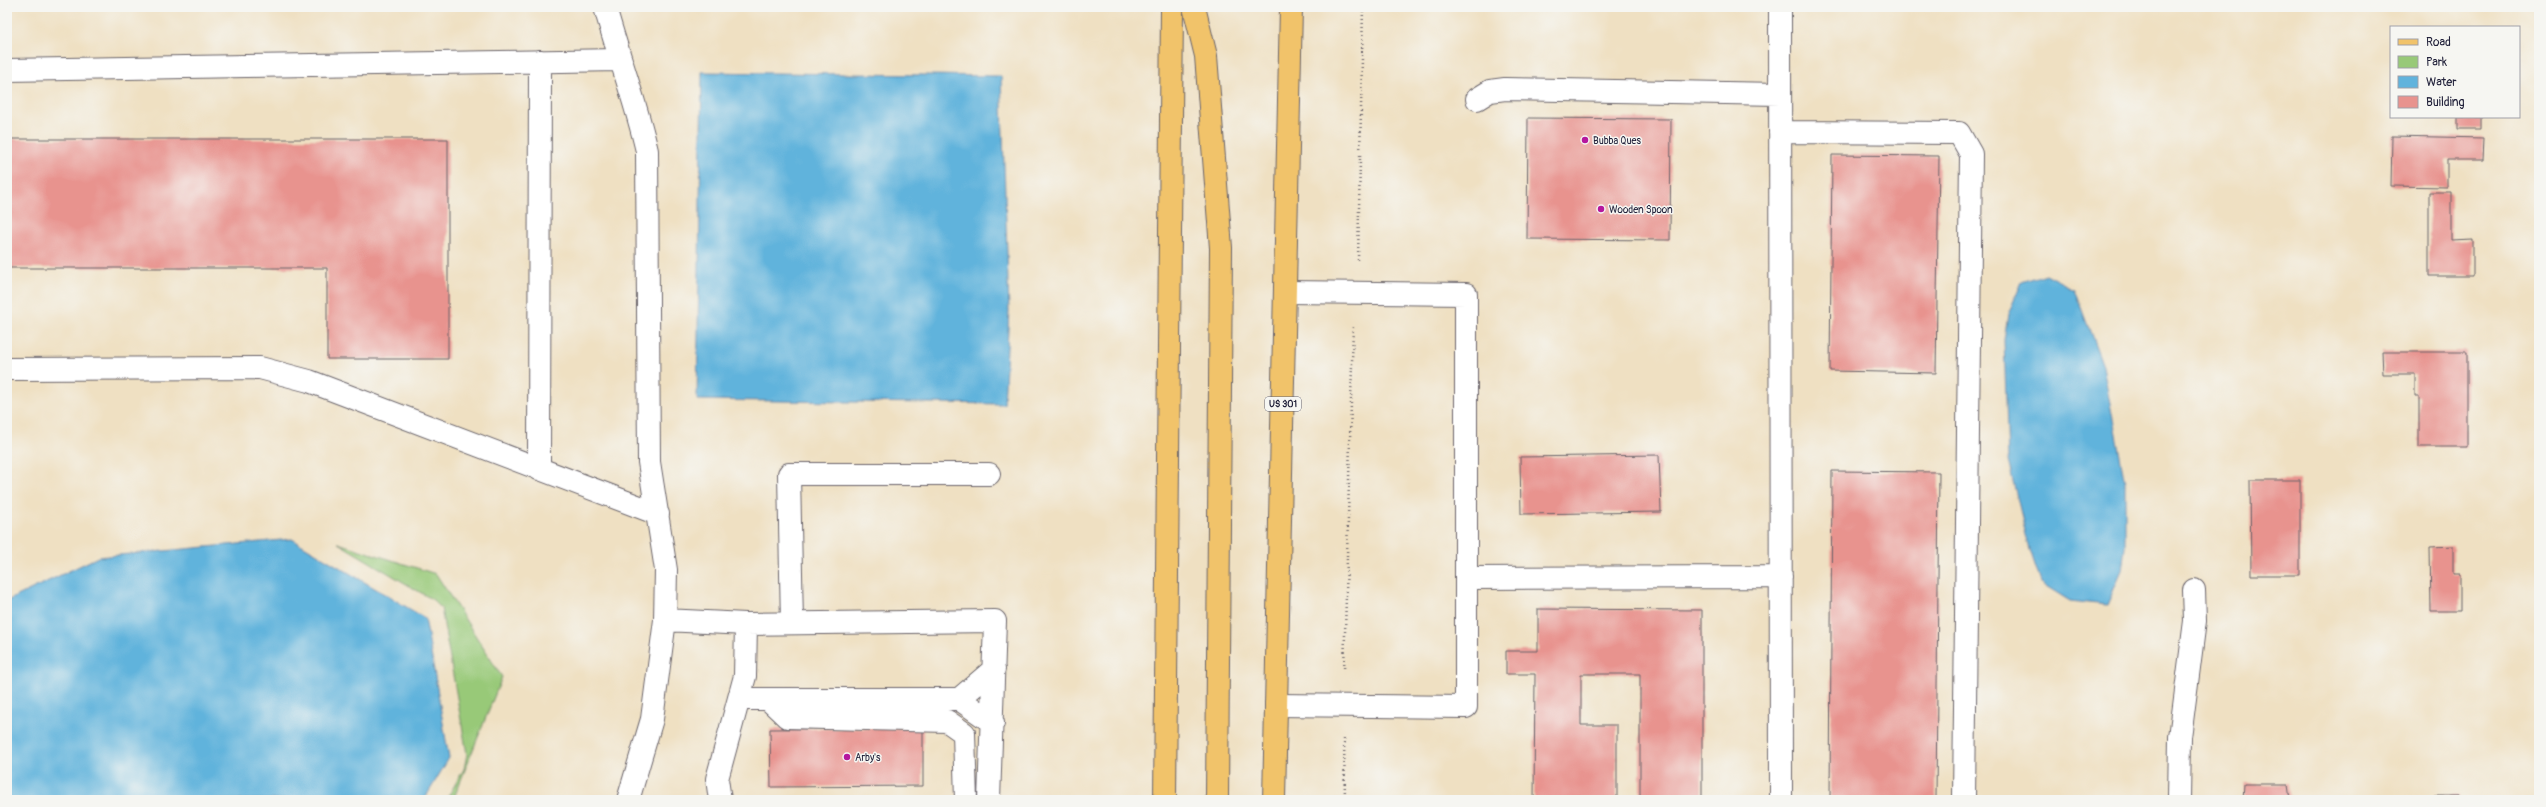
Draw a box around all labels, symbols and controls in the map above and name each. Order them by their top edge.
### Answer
legend [2390,26,2520,118]
text: Road [2426,35,2451,50]
text: Park [2426,55,2447,70]
text: Water [2426,75,2457,90]
text: Building [2426,95,2465,110]
marker: Bubba Ques [1580,135,1590,145]
place label: Bubba Ques [1593,135,1641,147]
marker: Wooden Spoon [1596,204,1606,214]
place label: Wooden Spoon [1609,204,1673,216]
road number: US 301 [1265,397,1301,411]
marker: Arby's [842,752,852,762]
place label: Arby's [855,752,881,764]

